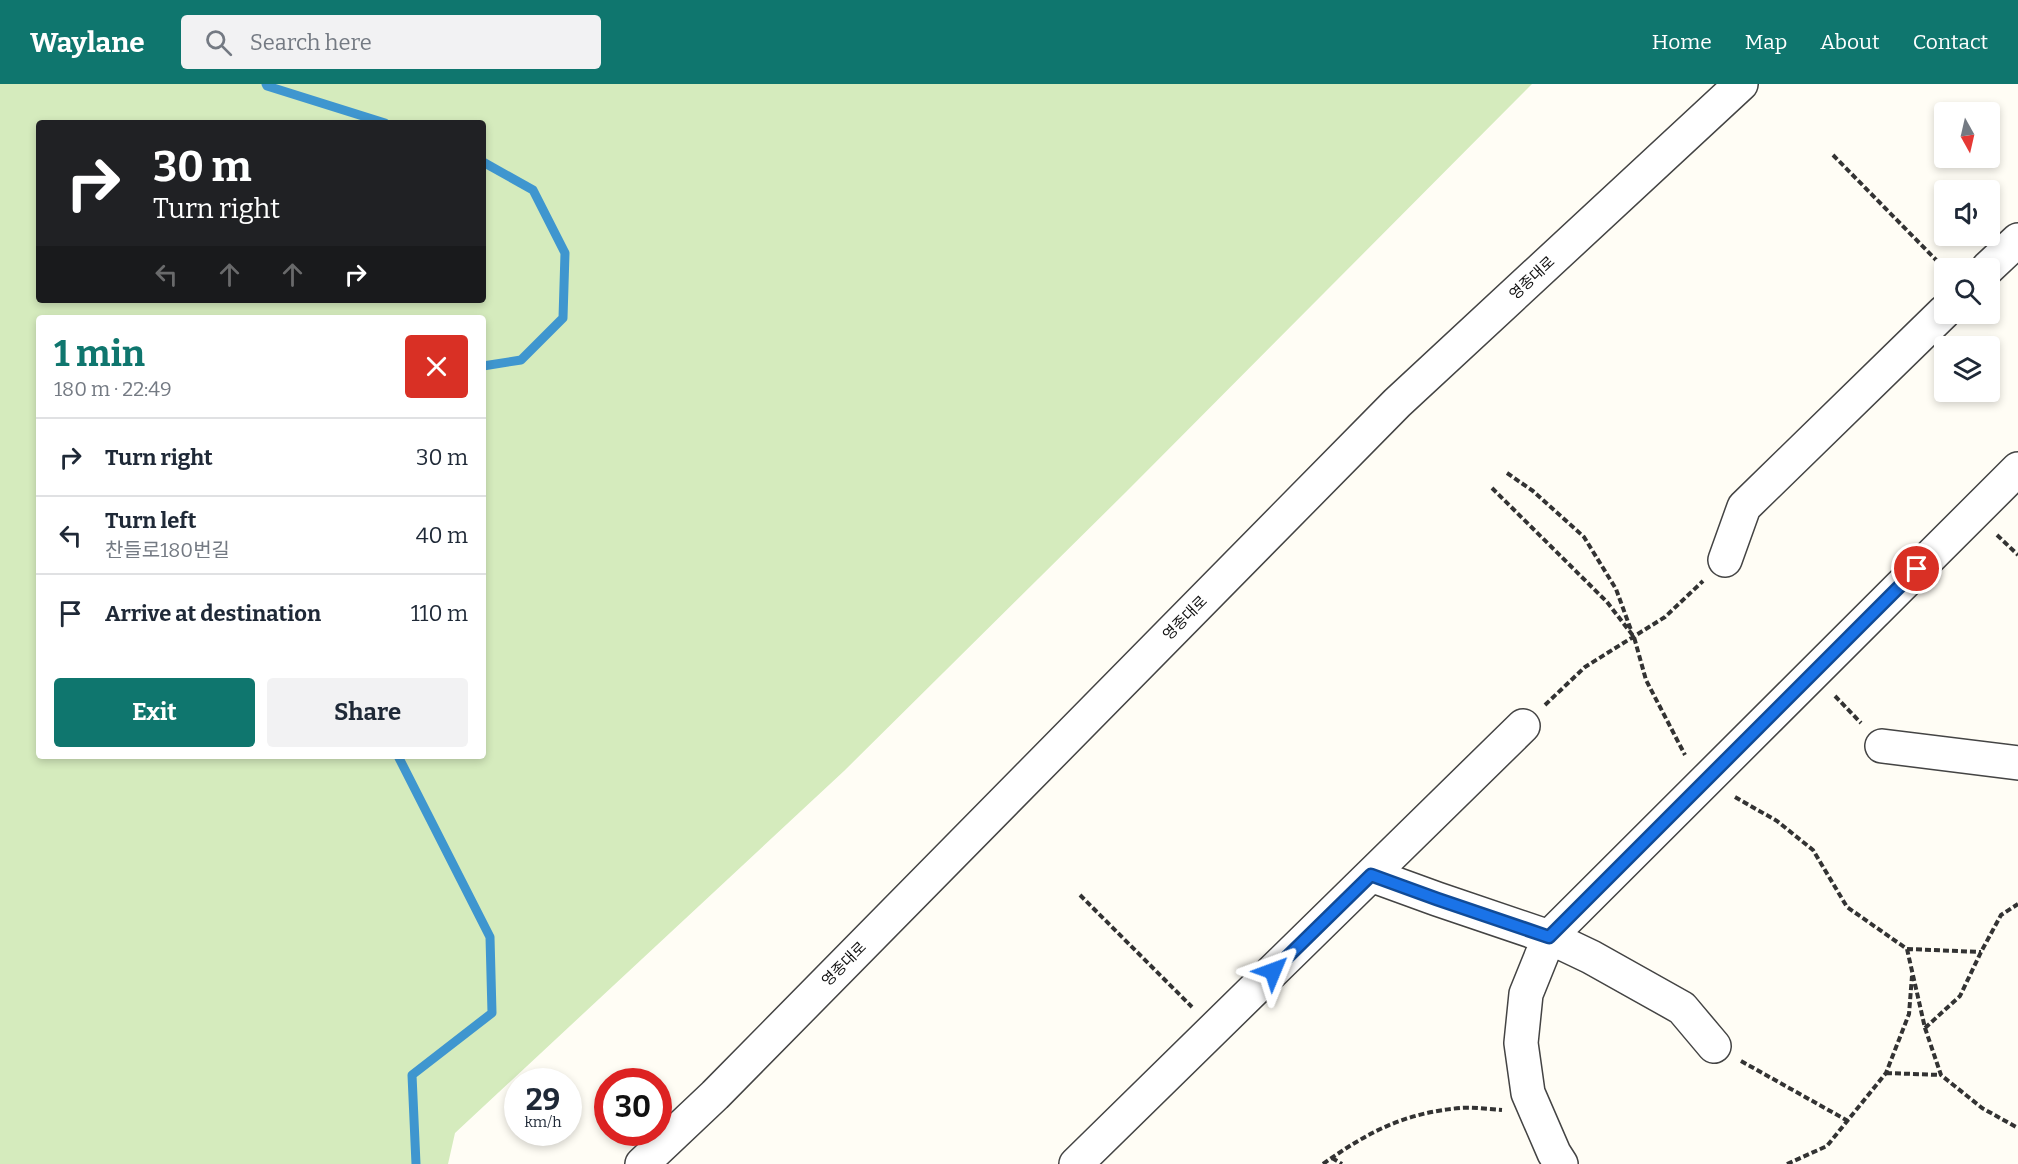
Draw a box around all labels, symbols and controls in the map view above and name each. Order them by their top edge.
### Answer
search box [181,15,601,69]
text: Waylane [30,26,145,59]
icon: search [202,26,235,59]
text: Search here [250,29,372,56]
text: Home [1652,29,1712,55]
text: Map [1745,29,1787,55]
text: About [1820,29,1880,55]
text: Contact [1913,29,1988,55]
north arrow [1934,102,2000,168]
map controls [1934,102,2000,402]
text: 30 m [153,142,252,192]
icon: right [54,144,132,222]
button: sound [1934,180,2000,246]
text: Turn right [153,193,280,225]
street label: 영종대로 [1506,253,1558,303]
icon: left [150,258,183,291]
icon: ahead [213,258,246,291]
icon: ahead [276,258,309,291]
icon: right [339,258,372,291]
button: search [1934,258,2000,324]
text: 1 min [54,332,145,376]
button: close [405,335,468,398]
button: layers [1934,336,2000,402]
text: 180 m · 22:49 [54,377,172,401]
icon: right [54,441,87,474]
text: Turn right [105,444,213,471]
text: 30 m [416,444,468,471]
text: Turn left [105,507,197,534]
icon: left [54,519,87,552]
text: 40 m [416,522,468,549]
text: 찬들로180번길 [105,538,230,562]
pin [1891,543,1942,594]
icon: arrive [1900,552,1933,585]
street label: 영종대로 [1159,592,1211,644]
icon: arrive [54,597,87,630]
text: Arrive at destination [105,600,321,627]
text: 110 m [411,600,468,627]
button: Exit [54,678,255,747]
button: Share [267,678,468,747]
street label: 영종대로 [818,938,870,990]
position arrow [1241,939,1305,1003]
speed limit sign: 30 [594,1068,672,1146]
text: 29 [526,1082,560,1118]
text: km/h [524,1113,562,1131]

